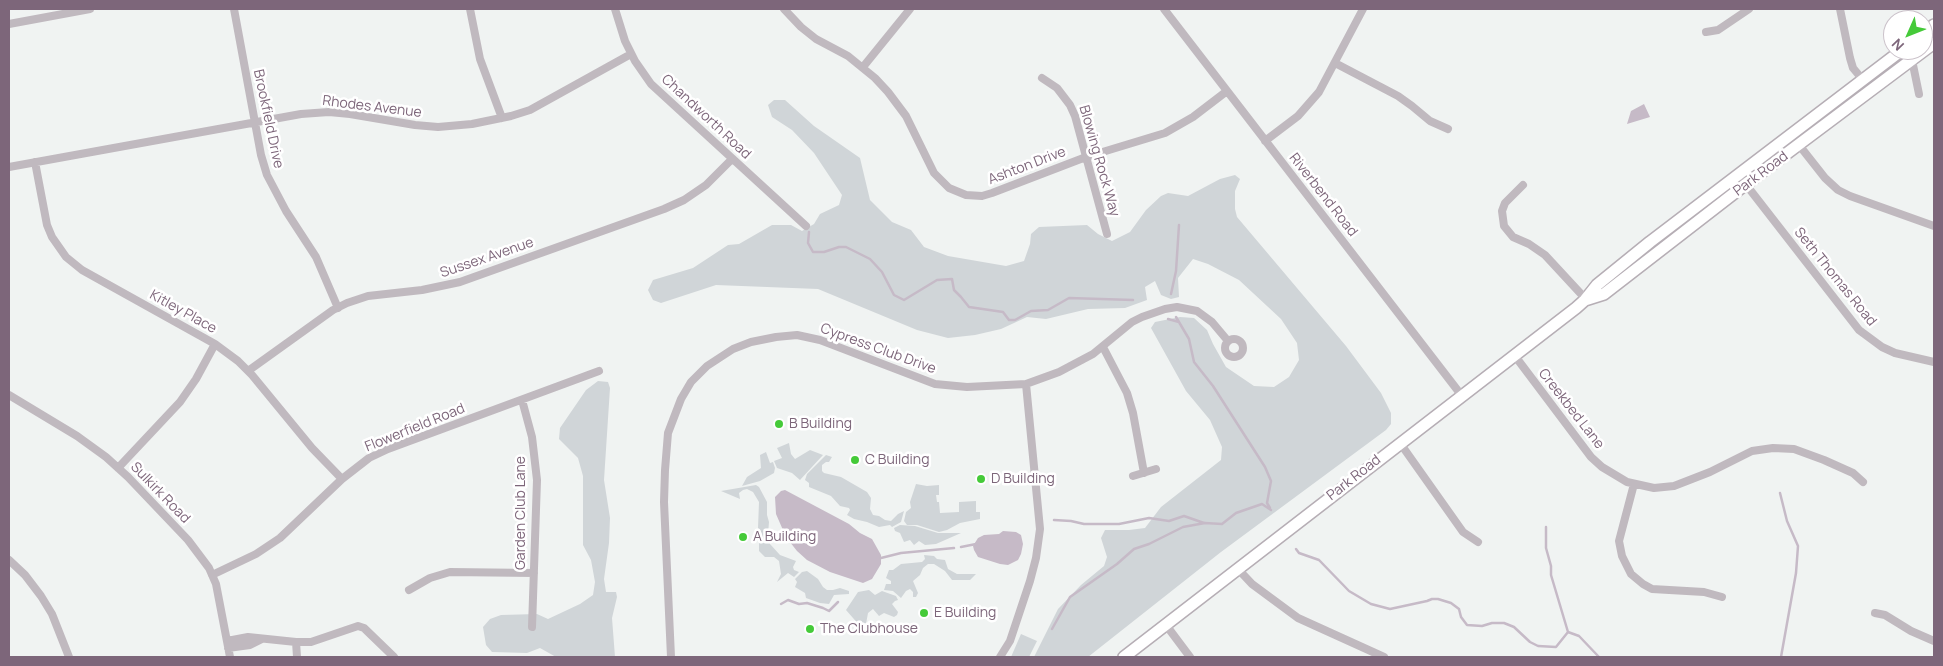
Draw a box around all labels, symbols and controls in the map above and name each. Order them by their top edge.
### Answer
north arrow [1883,10,1933,60]
text: N [1887,35,1908,55]
street label: Brookfield Drive [249,68,287,170]
street label: Chandworth Road [658,71,754,163]
street label: Rhodes Avenue [321,93,423,121]
street label: Blowing Rock Way [1075,103,1123,219]
street label: Ashton Drive [986,143,1068,189]
street label: Park Road [1730,148,1792,200]
street label: Riverbend Road [1285,150,1361,240]
street label: Seth Thomas Road [1790,225,1880,329]
street label: Sussex Avenue [438,234,536,282]
street label: Kitley Place [147,287,219,337]
street label: Cypress Club Drive [818,320,938,378]
street label: Creekbed Lane [1534,366,1608,452]
street label: Flowerfield Road [363,400,467,456]
place label: B Building [789,416,852,432]
marker: B Building [773,418,785,430]
place label: C Building [865,452,929,468]
street label: Park Road [1324,452,1384,504]
marker: C Building [849,454,861,466]
street label: Garden Club Lane [513,456,529,570]
street label: Sulkirk Road [127,459,193,527]
place label: D Building [991,471,1055,487]
marker: D Building [975,473,987,485]
place label: A Building [753,529,816,545]
marker: A Building [737,531,749,543]
place label: E Building [934,605,996,621]
marker: E Building [918,607,930,619]
place label: The Clubhouse [820,621,918,637]
marker: The Clubhouse [804,623,816,635]

